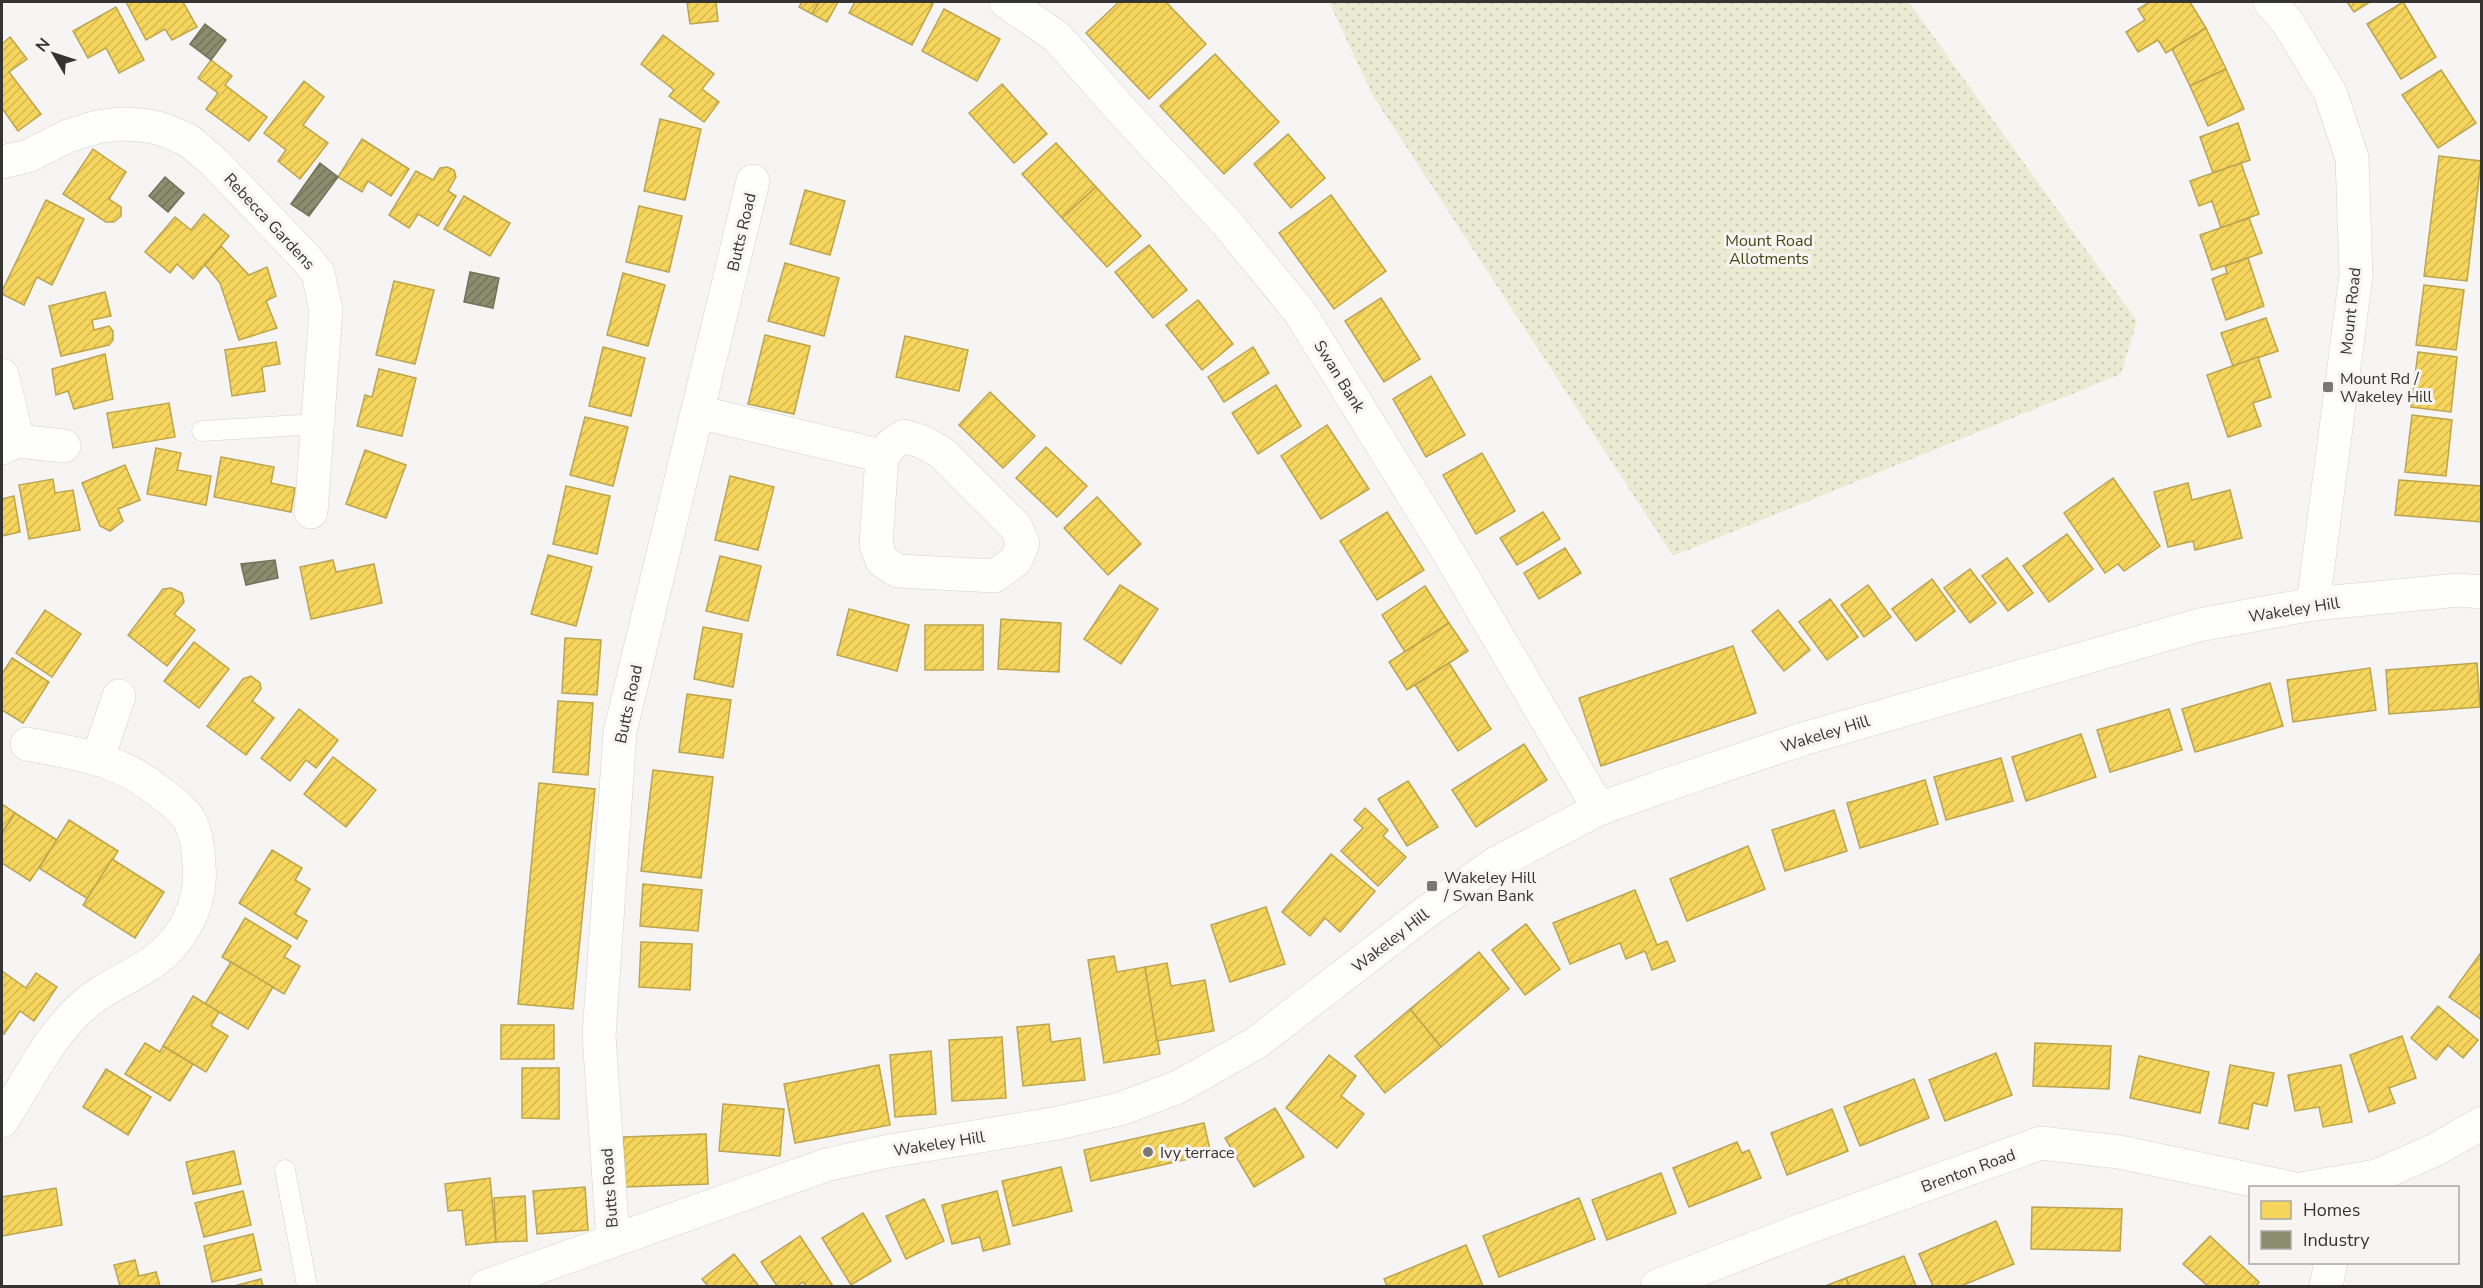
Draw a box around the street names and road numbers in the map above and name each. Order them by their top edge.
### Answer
street label: Rebecca Gardens [219,169,320,275]
street label: Butts Road [722,191,762,274]
street label: Mount Road [2335,266,2367,356]
street label: Swan Bank [1308,336,1370,418]
street label: Wakeley Hill [2247,592,2342,628]
street label: Butts Road [610,663,648,746]
street label: Wakeley Hill [1778,710,1873,758]
street label: Wakeley Hill [1347,904,1434,978]
street label: Wakeley Hill [892,1126,987,1162]
street label: Brenton Road [1918,1144,2019,1198]
street label: Butts Road [596,1147,624,1229]

